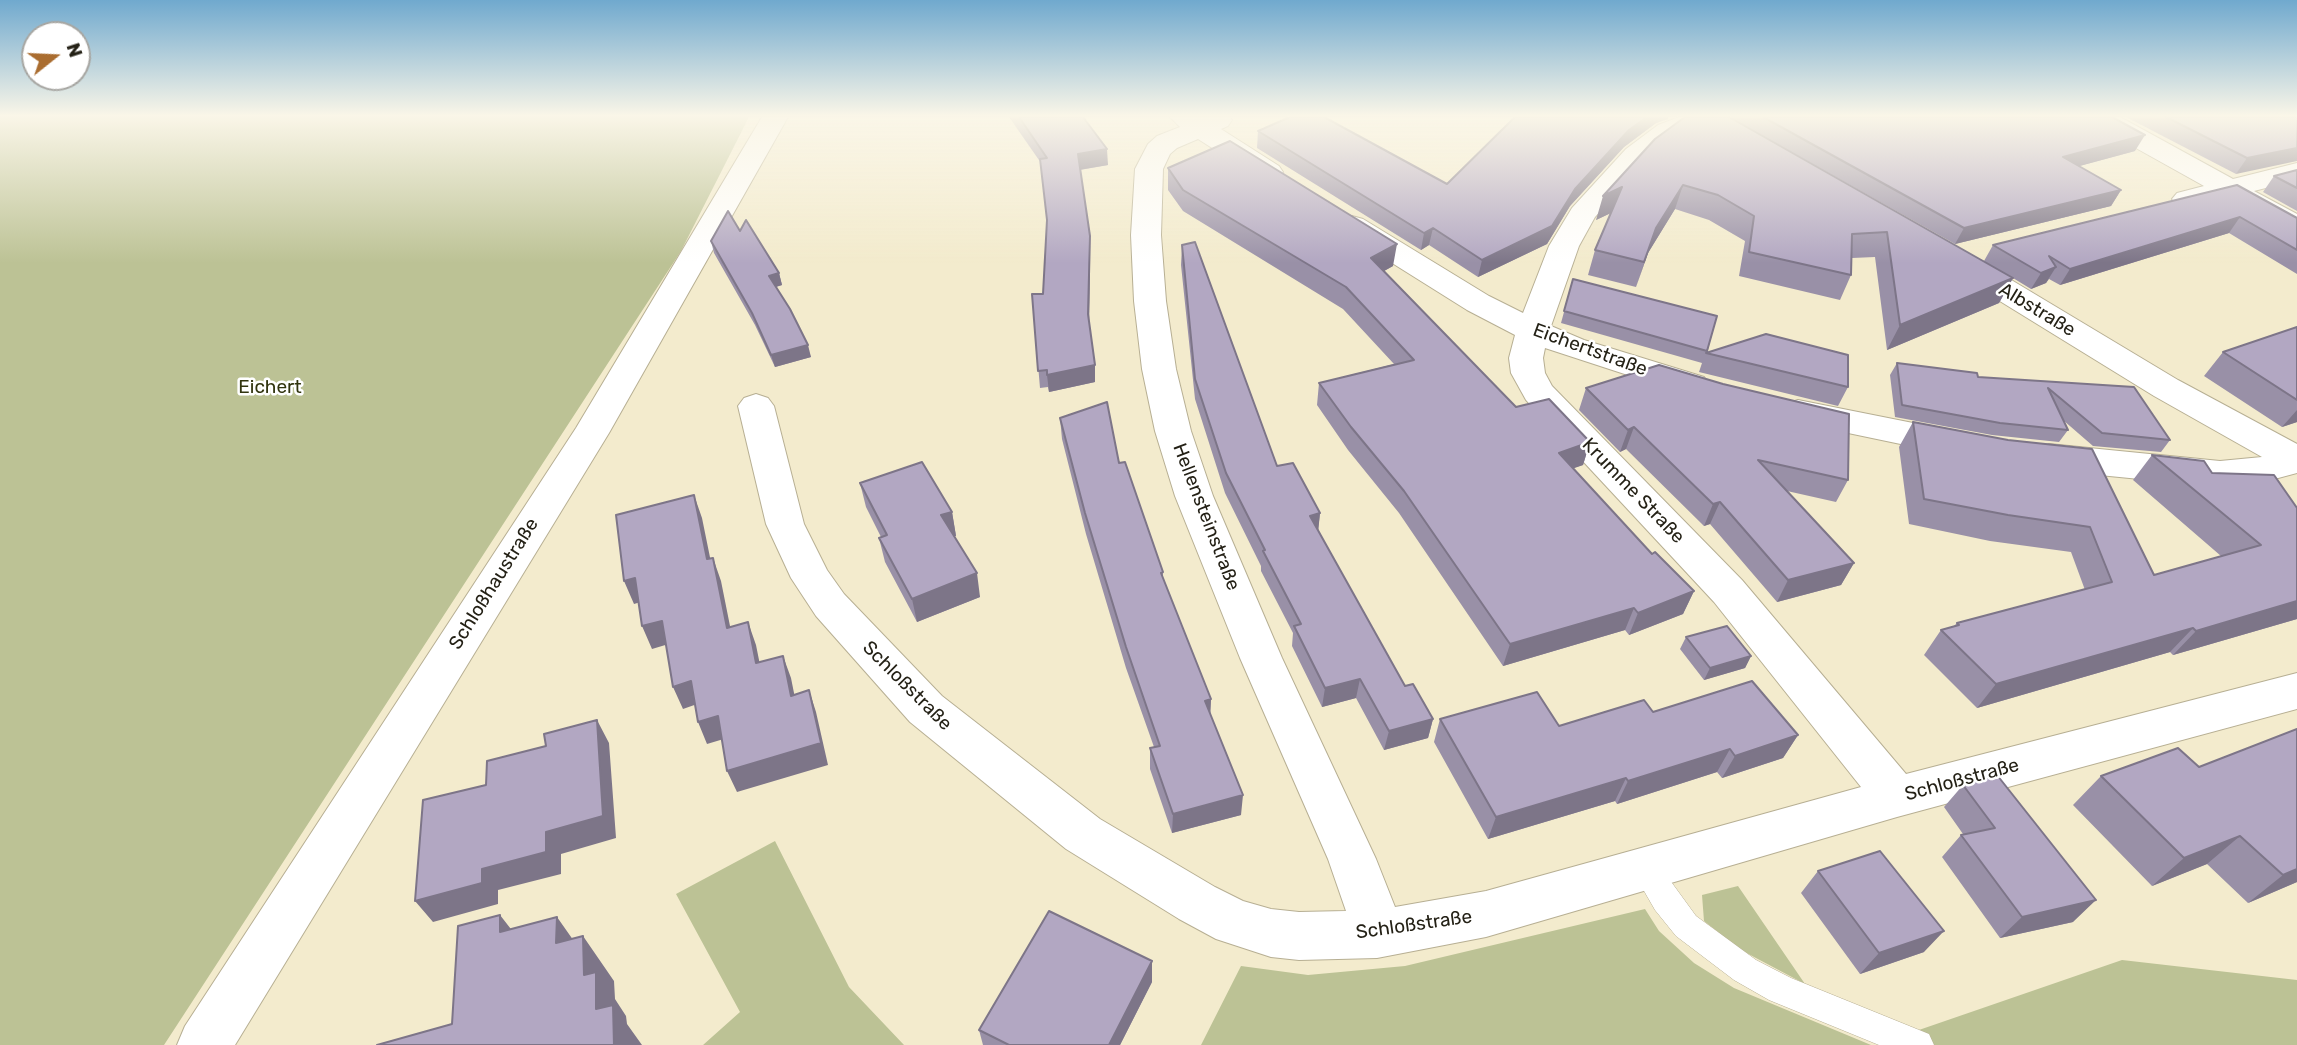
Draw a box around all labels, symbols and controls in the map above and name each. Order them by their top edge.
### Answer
north arrow [21,21,91,91]
text: N [61,40,88,60]
street label: Albstraße [1995,278,2079,342]
street label: Eichertstraße [1530,319,1650,381]
park label: Eichert [238,377,302,399]
street label: Krumme Straße [1577,434,1689,548]
street label: Hellensteinstraße [1167,440,1245,594]
street label: Schloßhaustraße [444,514,544,654]
street label: Schloßstraße [858,637,956,735]
street label: Schloßstraße [1903,754,2021,806]
street label: Schloßstraße [1354,906,1474,944]

